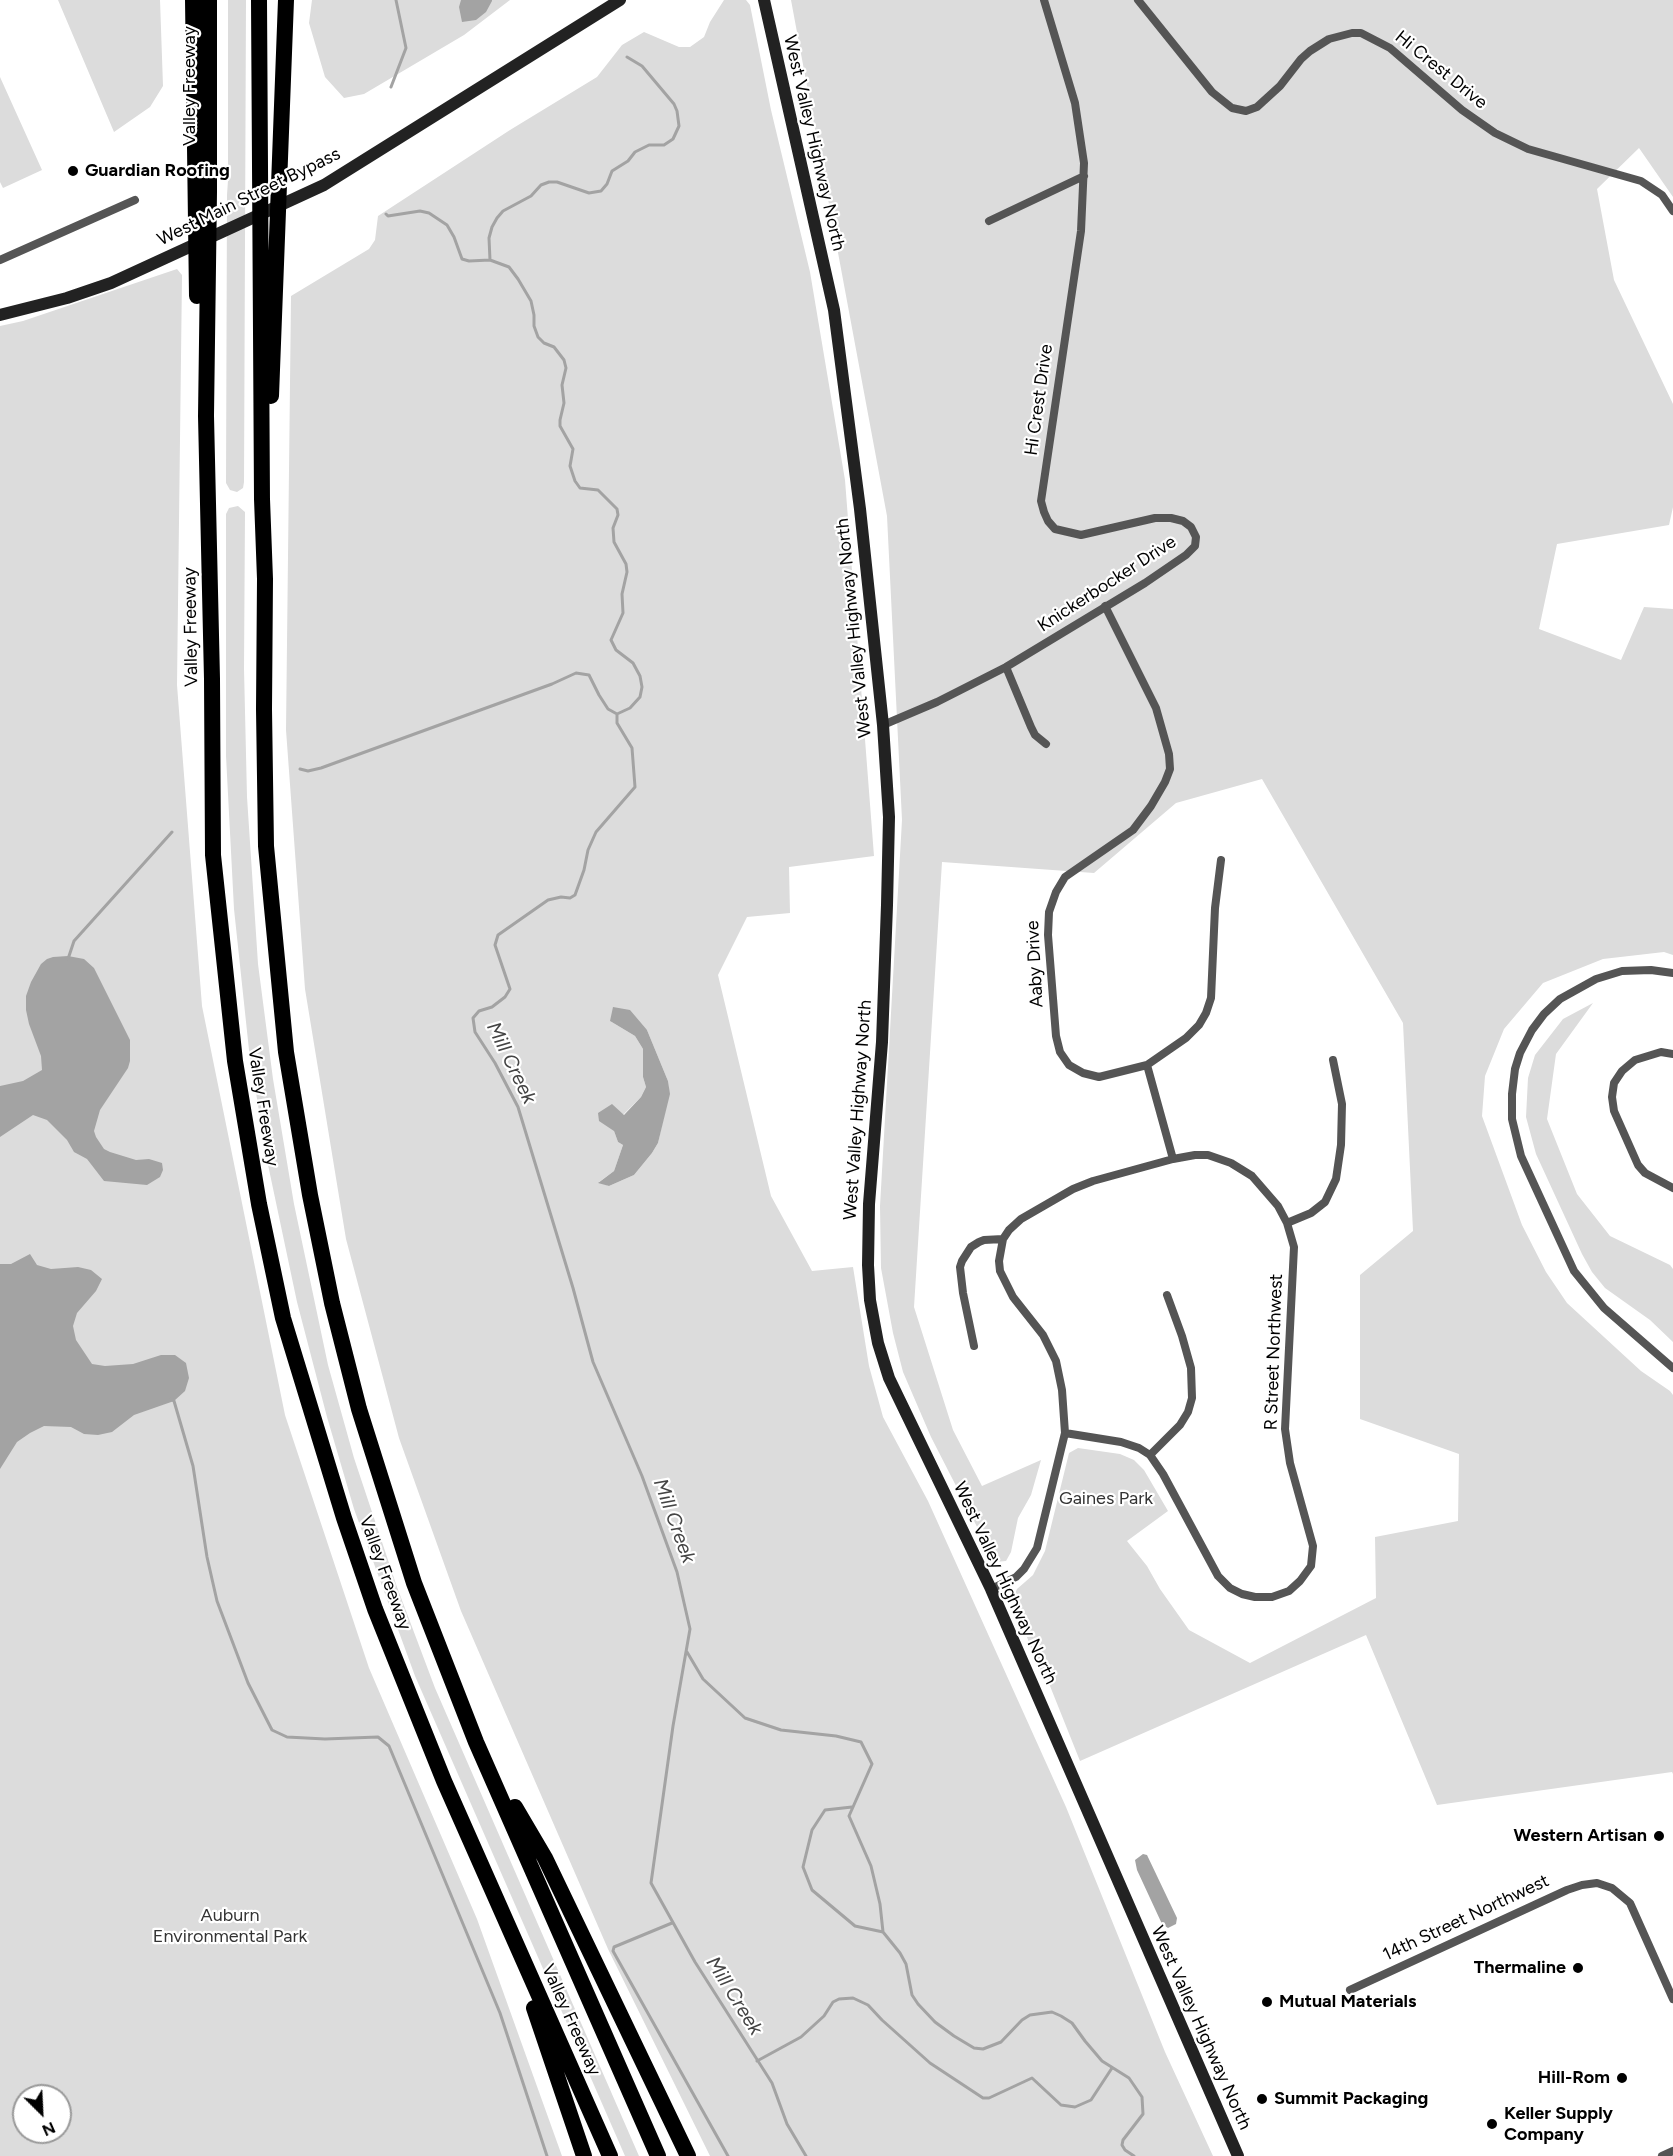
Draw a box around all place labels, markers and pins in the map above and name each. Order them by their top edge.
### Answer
place label: Guardian Roofing [85,160,230,182]
marker: Guardian Roofing [66,164,80,178]
place label: Western Artisan [1513,1825,1647,1847]
marker: Western Artisan [1652,1829,1666,1843]
place label: Thermaline [1474,1957,1566,1979]
marker: Thermaline [1571,1961,1585,1975]
place label: Mutual Materials [1279,1991,1416,2013]
marker: Mutual Materials [1260,1995,1274,2009]
place label: Hill-Rom [1538,2067,1610,2089]
marker: Hill-Rom [1615,2071,1629,2085]
place label: Summit Packaging [1274,2088,1428,2110]
marker: Summit Packaging [1255,2092,1269,2106]
place label: Keller Supply Company [1504,2103,1613,2146]
marker: Keller Supply Company [1485,2117,1499,2131]

